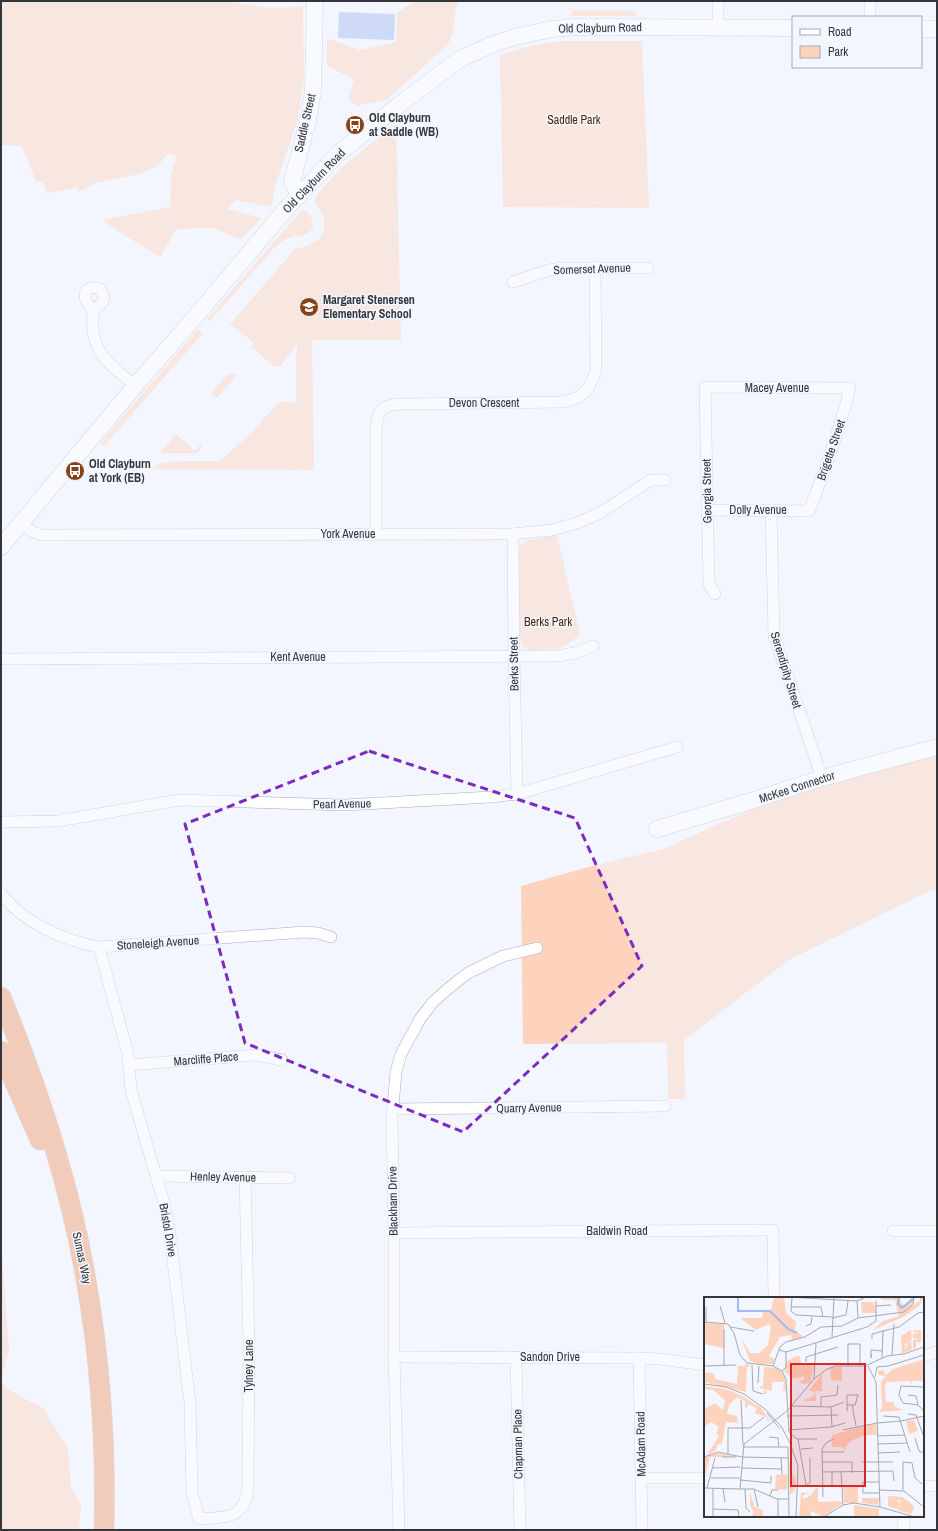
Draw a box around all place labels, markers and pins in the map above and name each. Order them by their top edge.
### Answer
place label: Old Clayburn at Saddle (WB) [369,110,438,140]
bus stop icon: Old Clayburn at Saddle (WB) [344,114,366,136]
place label: Margaret Stenersen Elementary School [323,292,415,322]
school or university icon: Margaret Stenersen Elementary School [298,296,320,318]
place label: Old Clayburn at York (EB) [89,456,151,486]
bus stop icon: Old Clayburn at York (EB) [64,460,86,482]

